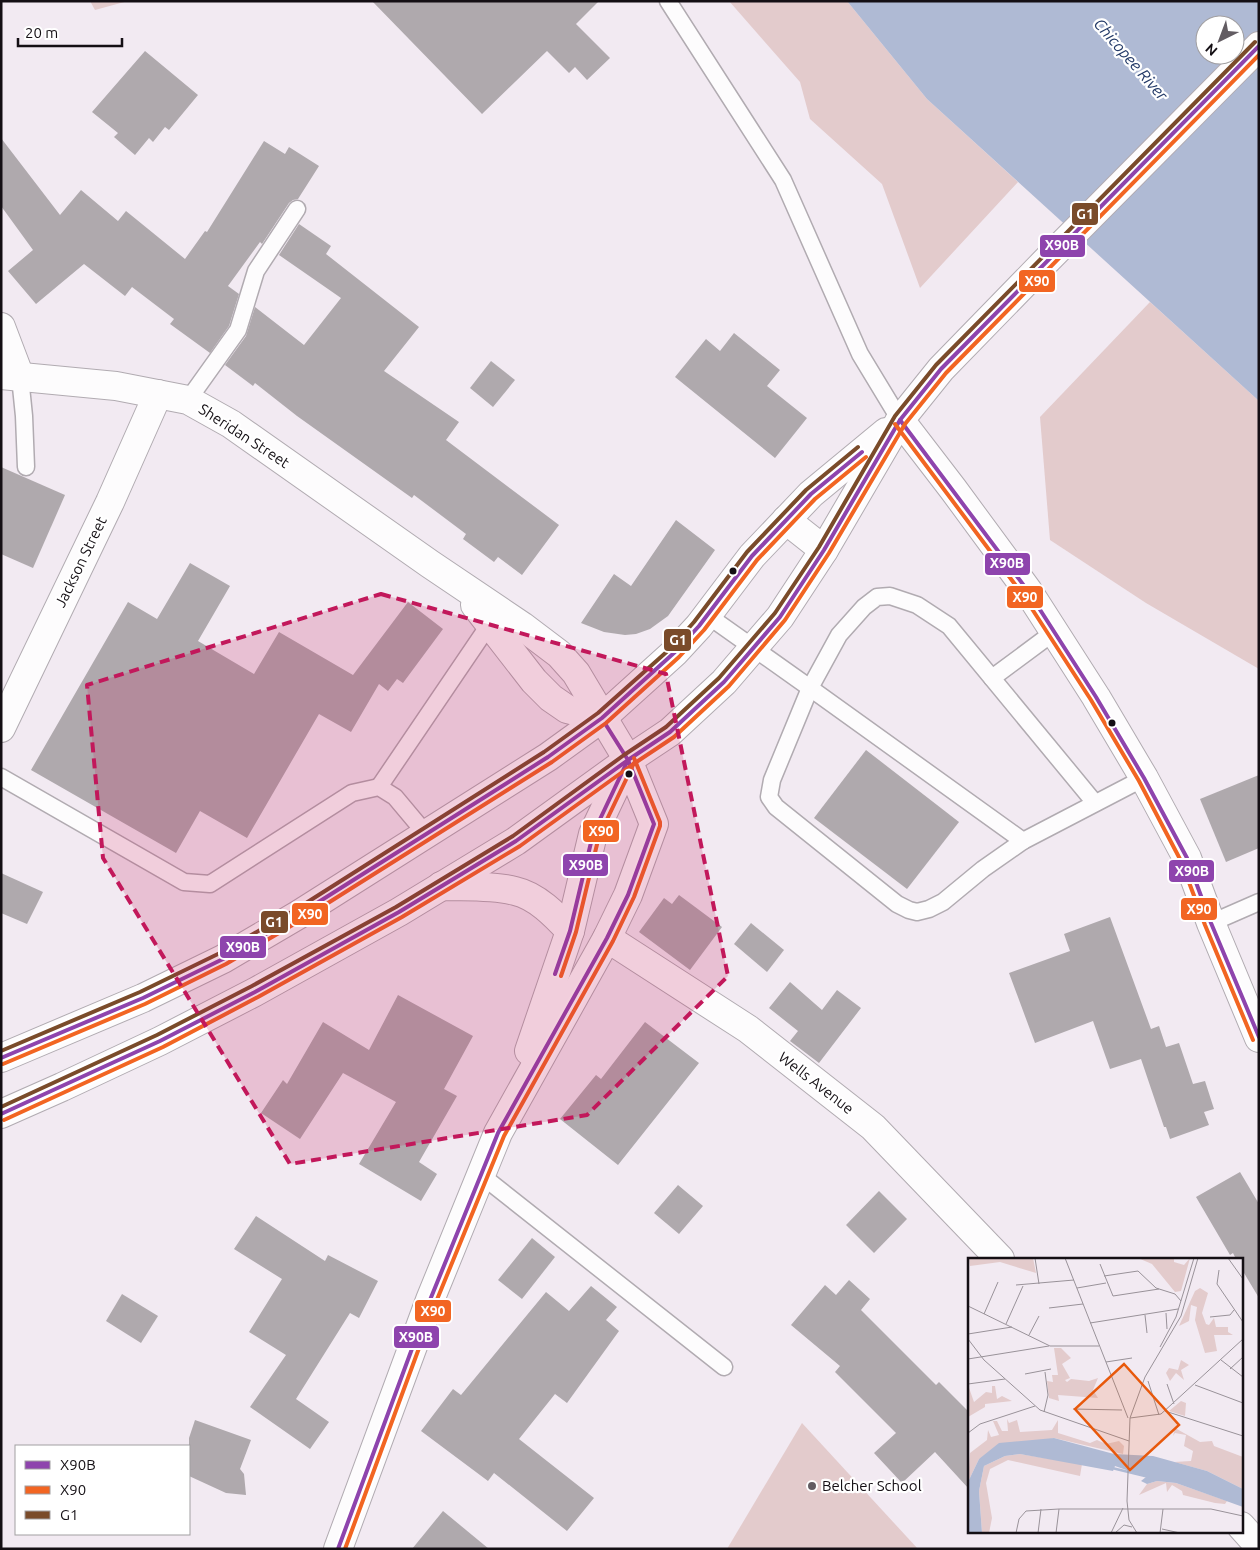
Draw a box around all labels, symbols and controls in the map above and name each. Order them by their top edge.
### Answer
water label: Chicopee River [1090,14,1172,104]
scale bar [18,15,121,47]
north arrow [1195,15,1245,65]
text: 20 m [25,24,58,41]
text: N [1202,40,1221,59]
line badge: G1 [1071,202,1099,226]
text: G1 [1076,206,1094,222]
line badge: X90B [1039,234,1086,258]
text: X90B [1045,237,1079,253]
line badge: X90 [1018,269,1056,293]
text: X90 [1024,273,1050,289]
street label: Sheridan Street [196,400,293,471]
street label: Jackson Street [51,514,110,610]
line badge: X90B [984,552,1031,576]
text: X90B [990,555,1024,571]
unlabelled marker [728,566,738,576]
line badge: X90 [1006,585,1044,609]
text: X90 [1012,589,1038,605]
line badge: G1 [663,628,692,652]
text: G1 [669,632,687,648]
unlabelled marker [1107,718,1117,728]
unlabelled marker [624,769,634,779]
line badge: X90 [582,819,620,843]
text: X90 [588,823,614,839]
line badge: X90B [562,853,609,877]
text: X90B [569,857,603,873]
line badge: X90B [1168,859,1215,883]
text: X90B [1175,863,1209,879]
line badge: X90 [1180,897,1218,921]
text: X90 [1186,901,1212,917]
line badge: X90 [291,902,329,926]
text: X90 [297,906,323,922]
line badge: G1 [260,910,289,934]
text: G1 [265,914,283,930]
line badge: X90B [219,935,267,959]
text: X90B [226,939,260,955]
street label: Wells Avenue [776,1048,857,1117]
inset map [968,1258,1242,1532]
line badge: X90 [414,1299,452,1323]
text: X90 [420,1303,446,1319]
line badge: X90B [393,1325,440,1349]
text: X90B [399,1329,433,1345]
legend [15,1445,190,1535]
text: X90B [60,1456,96,1473]
place label: Belcher School [822,1477,922,1494]
marker: Belcher School [806,1480,818,1492]
text: X90 [60,1481,86,1498]
text: G1 [60,1506,78,1523]

